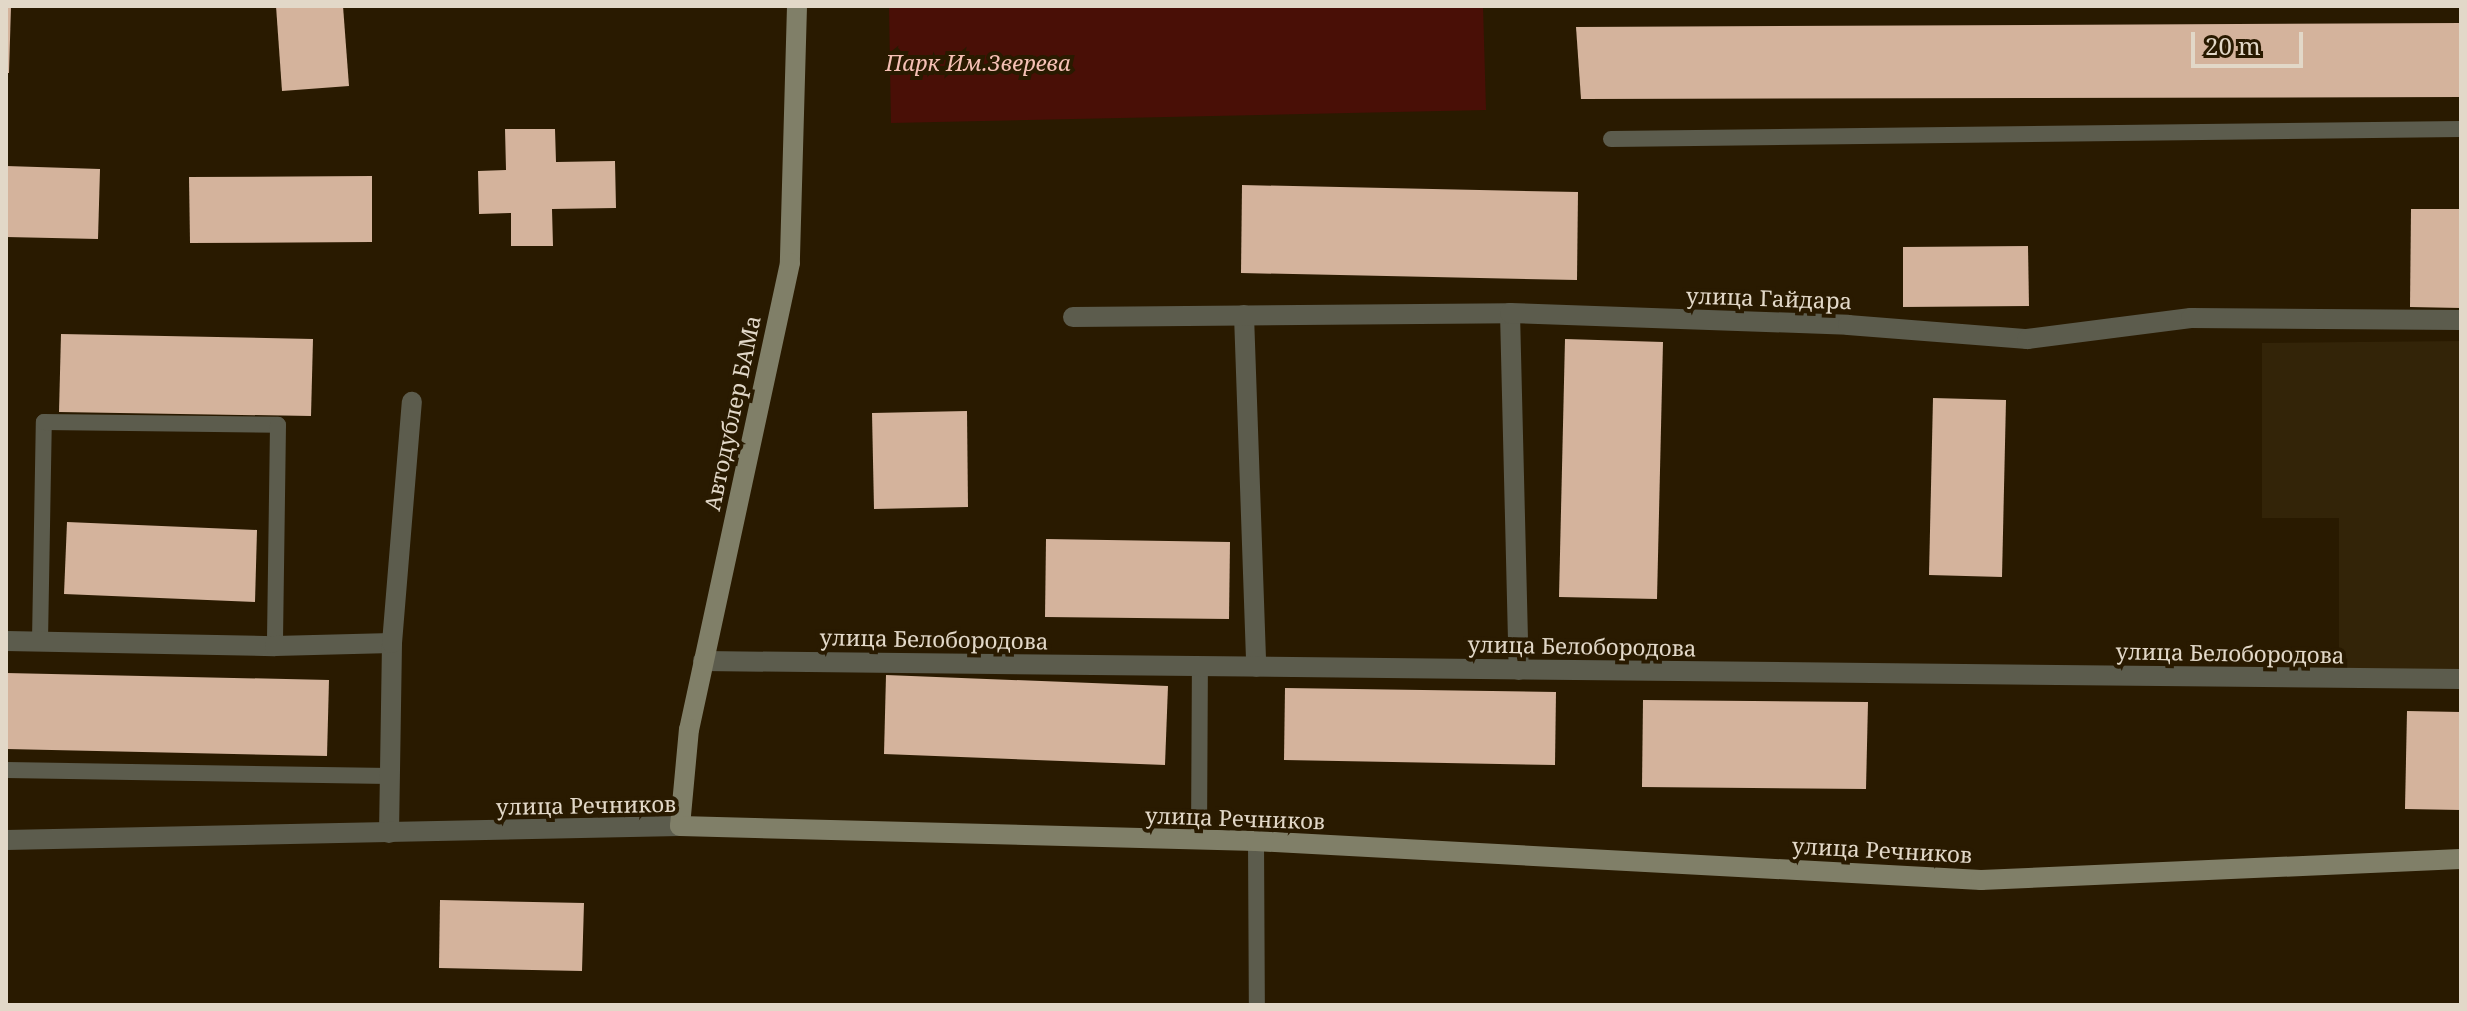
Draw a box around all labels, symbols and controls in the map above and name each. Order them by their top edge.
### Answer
scale bar [2195,16,2307,66]
text: 20 m [2205,29,2261,62]
park label: Парк Им.Зверева [885,50,1071,76]
street label: улица Гайдара [1686,282,1852,314]
street label: Автодублер БАМа [698,313,766,513]
street label: улица Белобородова [819,624,1049,654]
street label: улица Белобородова [1467,631,1697,661]
street label: улица Белобородова [2115,638,2345,668]
street label: улица Речников [496,790,676,820]
street label: улица Речников [1144,802,1326,834]
street label: улица Речников [1791,832,1973,868]

